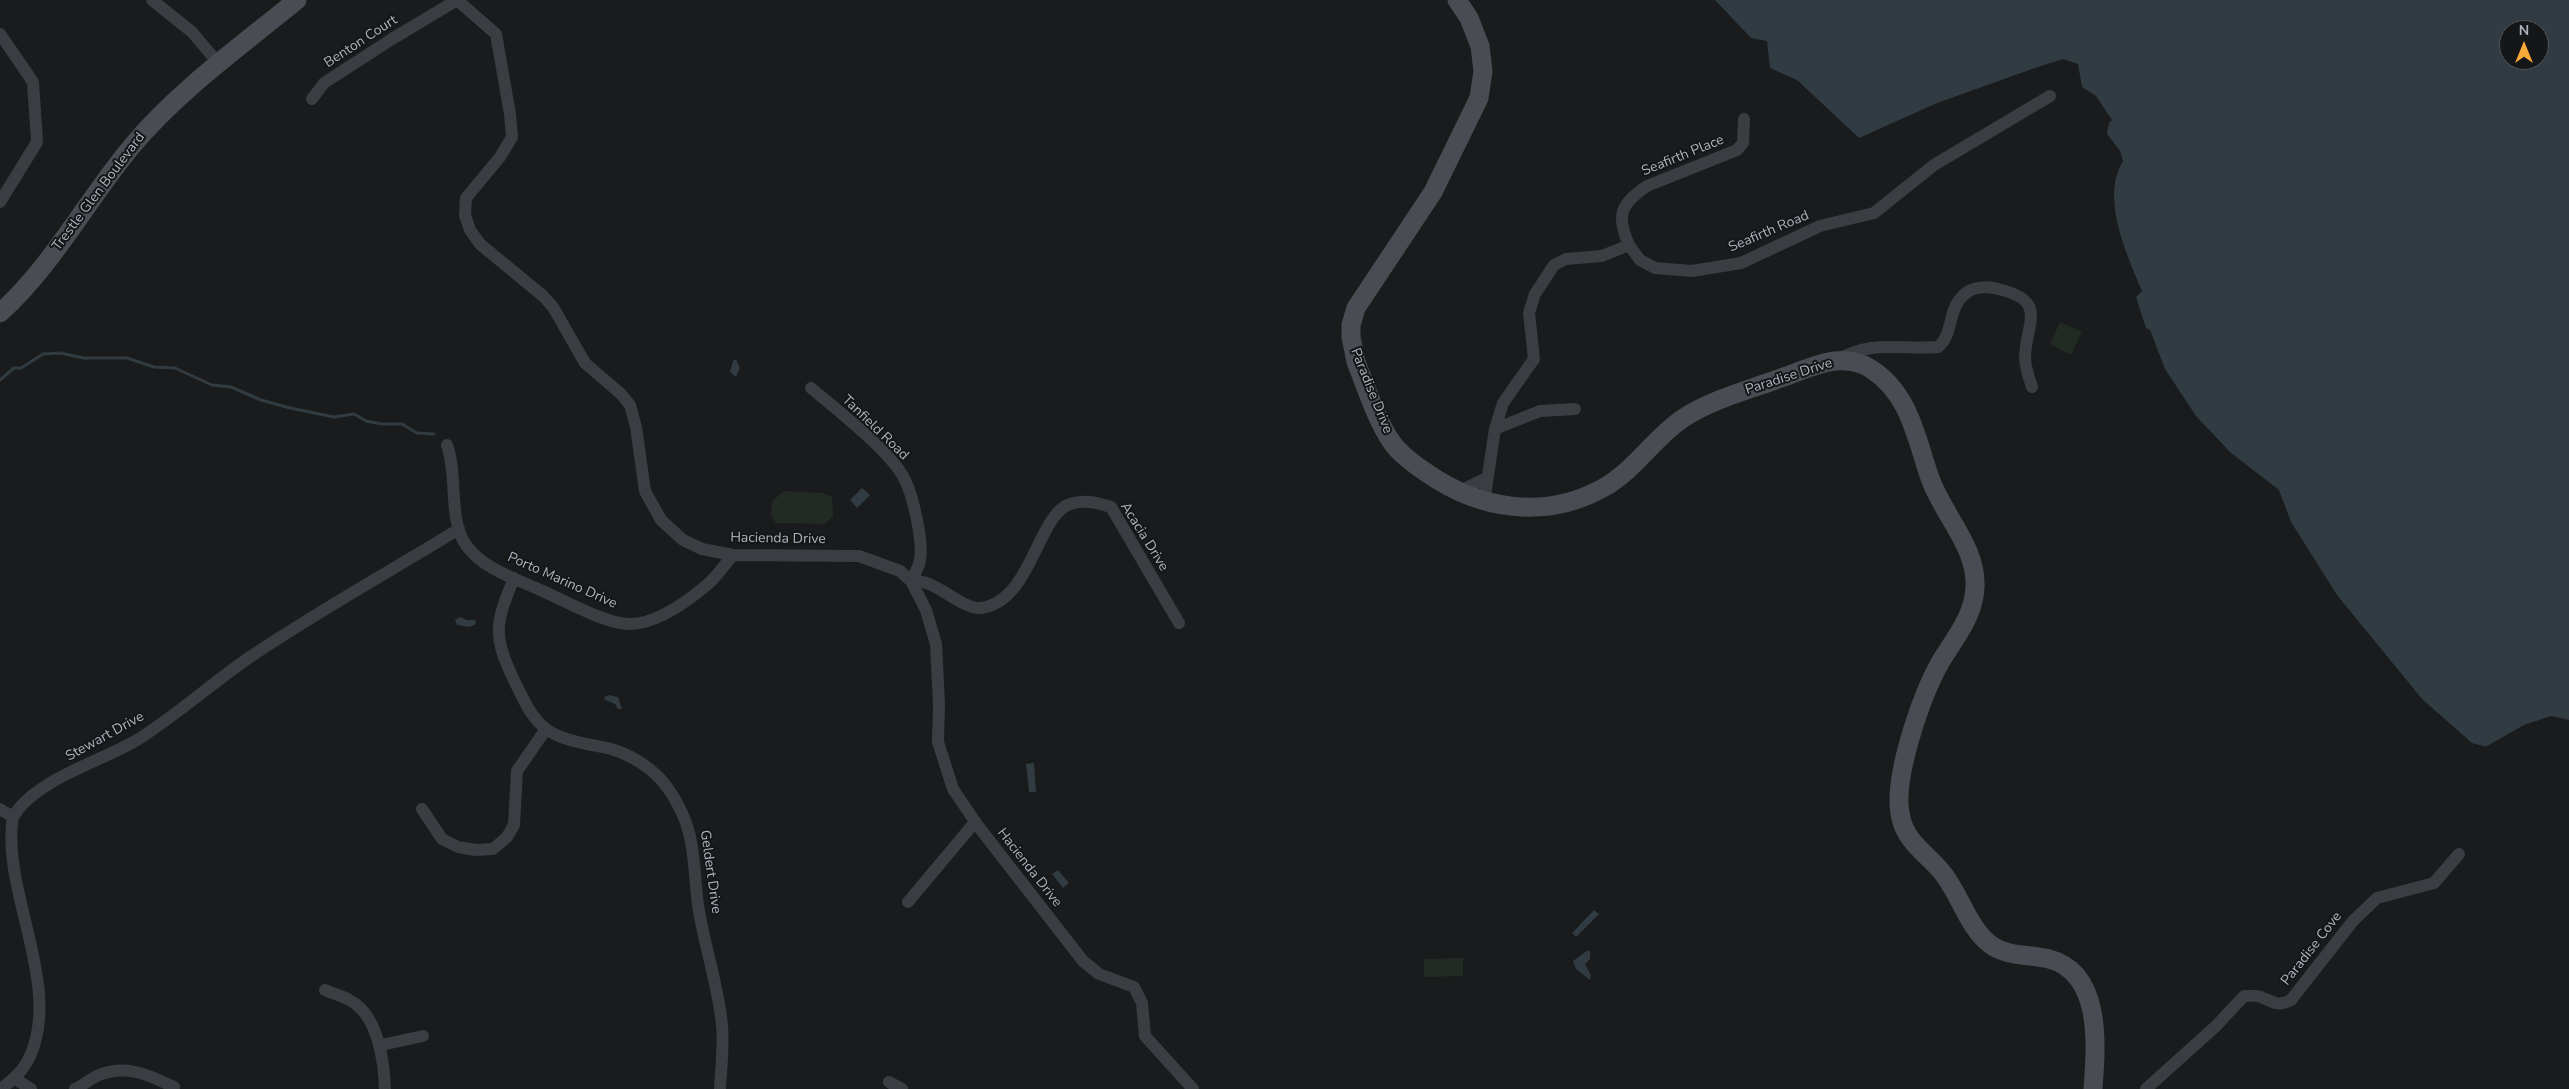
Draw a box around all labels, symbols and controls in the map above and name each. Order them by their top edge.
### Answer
street label: Benton Court [321,12,401,72]
north arrow [2499,20,2549,70]
text: N [2519,21,2529,40]
street label: Trestle Glen Boulevard [49,130,149,254]
street label: Seafirth Place [1639,132,1727,180]
street label: Seafirth Road [1726,208,1812,256]
street label: Paradise Drive [1346,346,1396,436]
street label: Paradise Drive [1743,355,1835,399]
street label: Tanfield Road [838,392,912,464]
street label: Acacia Drive [1116,500,1172,574]
street label: Hacienda Drive [730,530,826,548]
street label: Porto Marino Drive [505,549,619,613]
street label: Stewart Drive [63,709,147,765]
street label: Hacienda Drive [993,825,1065,911]
street label: Geldert Drive [696,829,724,915]
street label: Paradise Cove [2278,909,2346,989]

